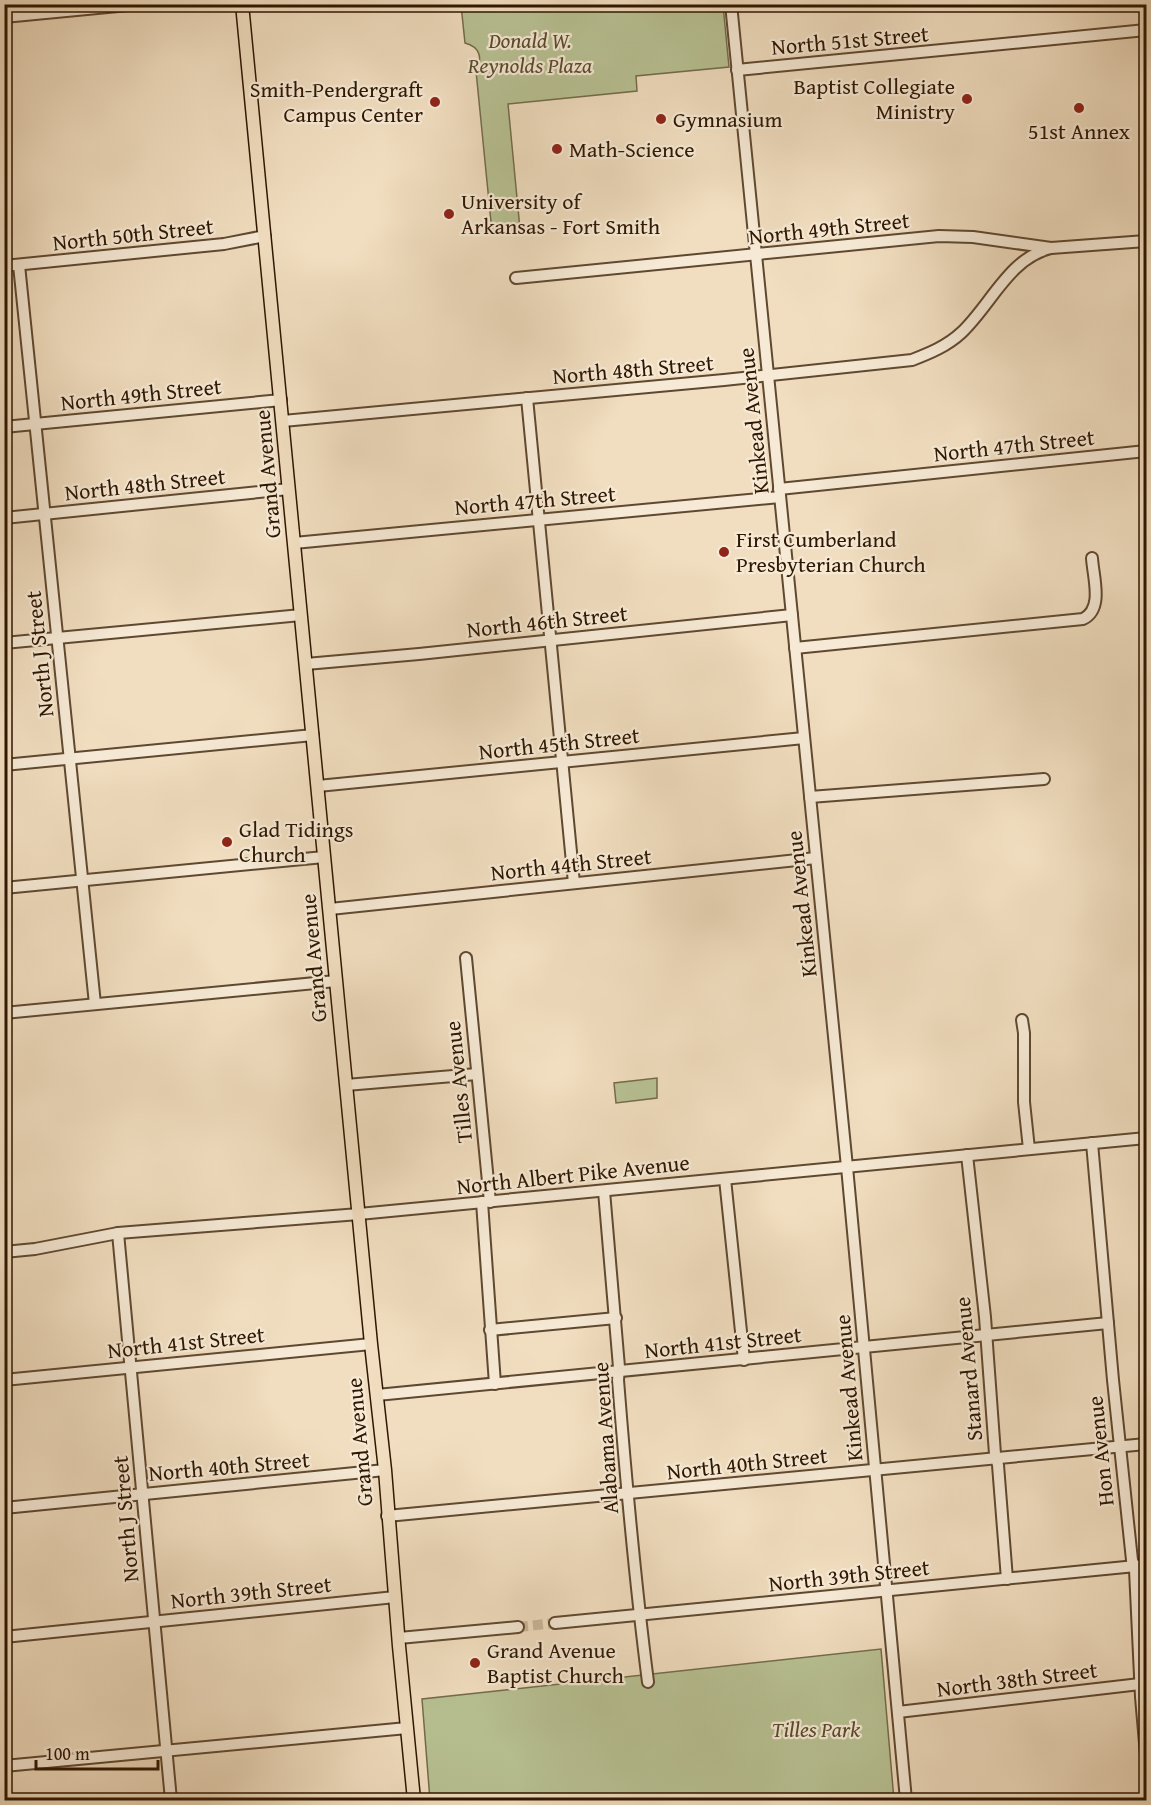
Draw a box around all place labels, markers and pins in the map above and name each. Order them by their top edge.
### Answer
place label: Baptist Collegiate Ministry [794,70,955,127]
place label: Smith-Pendergraft Campus Center [250,73,423,130]
marker: Baptist Collegiate Ministry [960,92,974,106]
marker: Smith-Pendergraft Campus Center [428,95,442,109]
marker: 51st Annex [1072,101,1086,115]
place label: Gymnasium [673,103,782,135]
marker: Gymnasium [654,112,668,126]
place label: 51st Annex [1028,115,1131,147]
place label: Math-Science [569,133,695,165]
marker: Math-Science [550,142,564,156]
place label: University of Arkansas - Fort Smith [461,185,661,242]
marker: University of Arkansas - Fort Smith [442,207,456,221]
place label: First Cumberland Presbyterian Church [736,523,926,580]
marker: First Cumberland Presbyterian Church [717,545,731,559]
place label: Glad Tidings Church [239,813,354,870]
marker: Glad Tidings Church [220,835,234,849]
place label: Grand Avenue Baptist Church [487,1634,624,1691]
marker: Grand Avenue Baptist Church [468,1656,482,1670]

